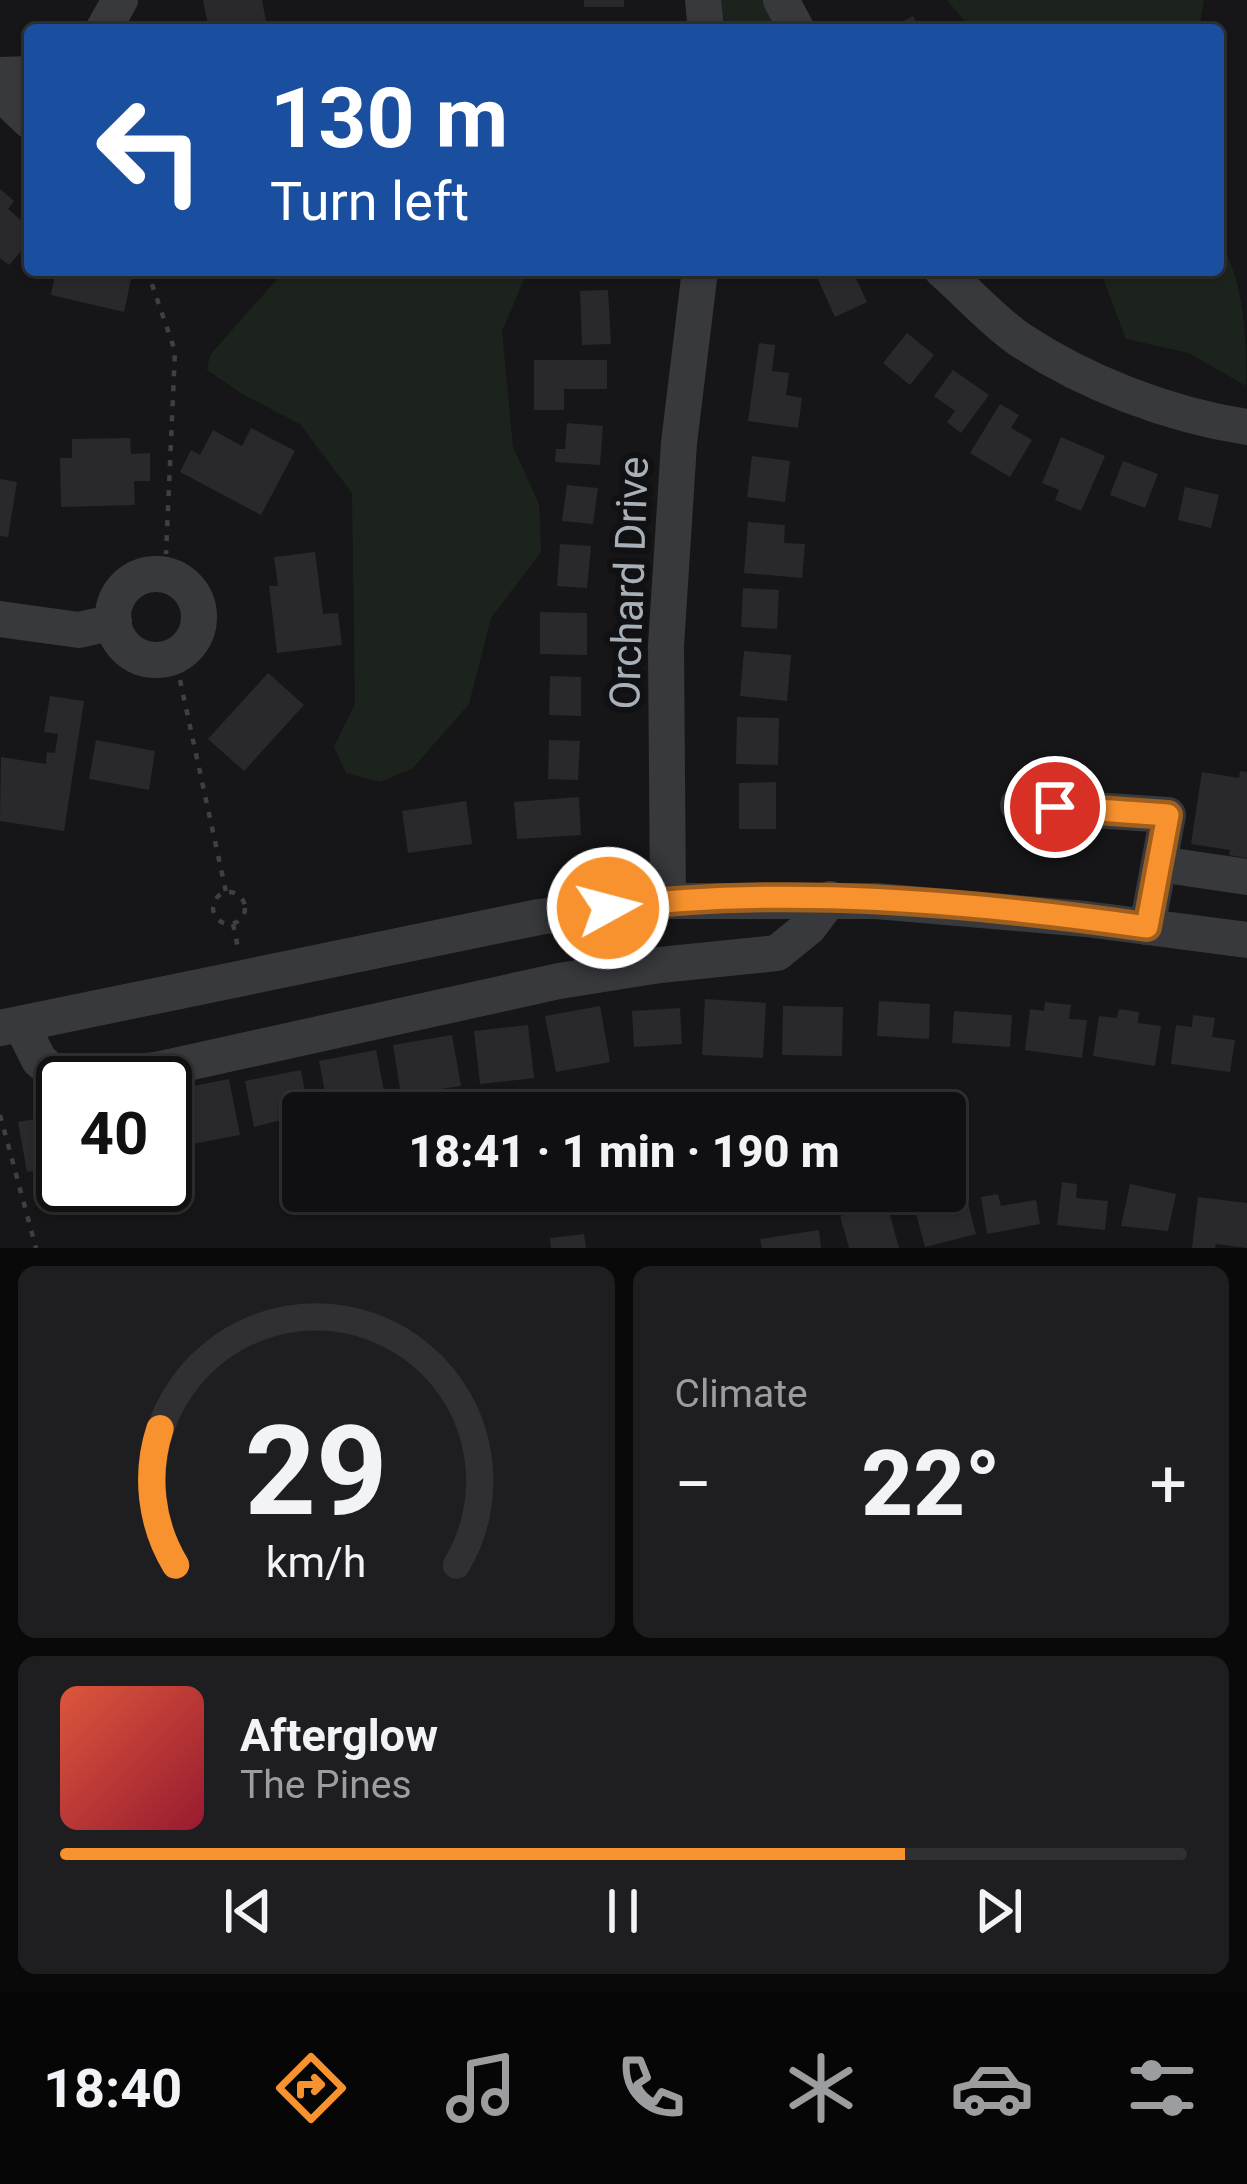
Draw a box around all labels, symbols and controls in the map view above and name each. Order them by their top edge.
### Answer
text: 130 m [270,69,508,168]
icon: left [72,72,228,228]
text: Turn left [270,170,469,233]
street label: Orchard Drive [600,456,658,710]
pin [1004,756,1106,858]
icon: arrive [1022,774,1088,840]
position arrow [545,845,671,971]
speed limit sign: 40 [36,1056,192,1212]
text: 18:41 · 1 min · 190 m [408,1125,840,1178]
text: Climate [675,1371,808,1417]
text: 29 [245,1398,388,1544]
text: 22° [861,1432,1001,1537]
text: − [675,1446,712,1523]
text: + [1150,1446,1187,1523]
text: km/h [266,1537,367,1587]
text: Afterglow [240,1709,438,1762]
text: The Pines [240,1762,412,1808]
icon: previous [215,1878,281,1944]
icon: pause [590,1878,656,1944]
icon: next [966,1878,1032,1944]
icon: directions [269,2046,353,2130]
icon: music [439,2046,523,2130]
icon: phone [609,2046,693,2130]
icon: climate [779,2046,863,2130]
icon: car [950,2046,1034,2130]
icon: filters [1120,2046,1204,2130]
text: 18:40 [43,2057,182,2120]

